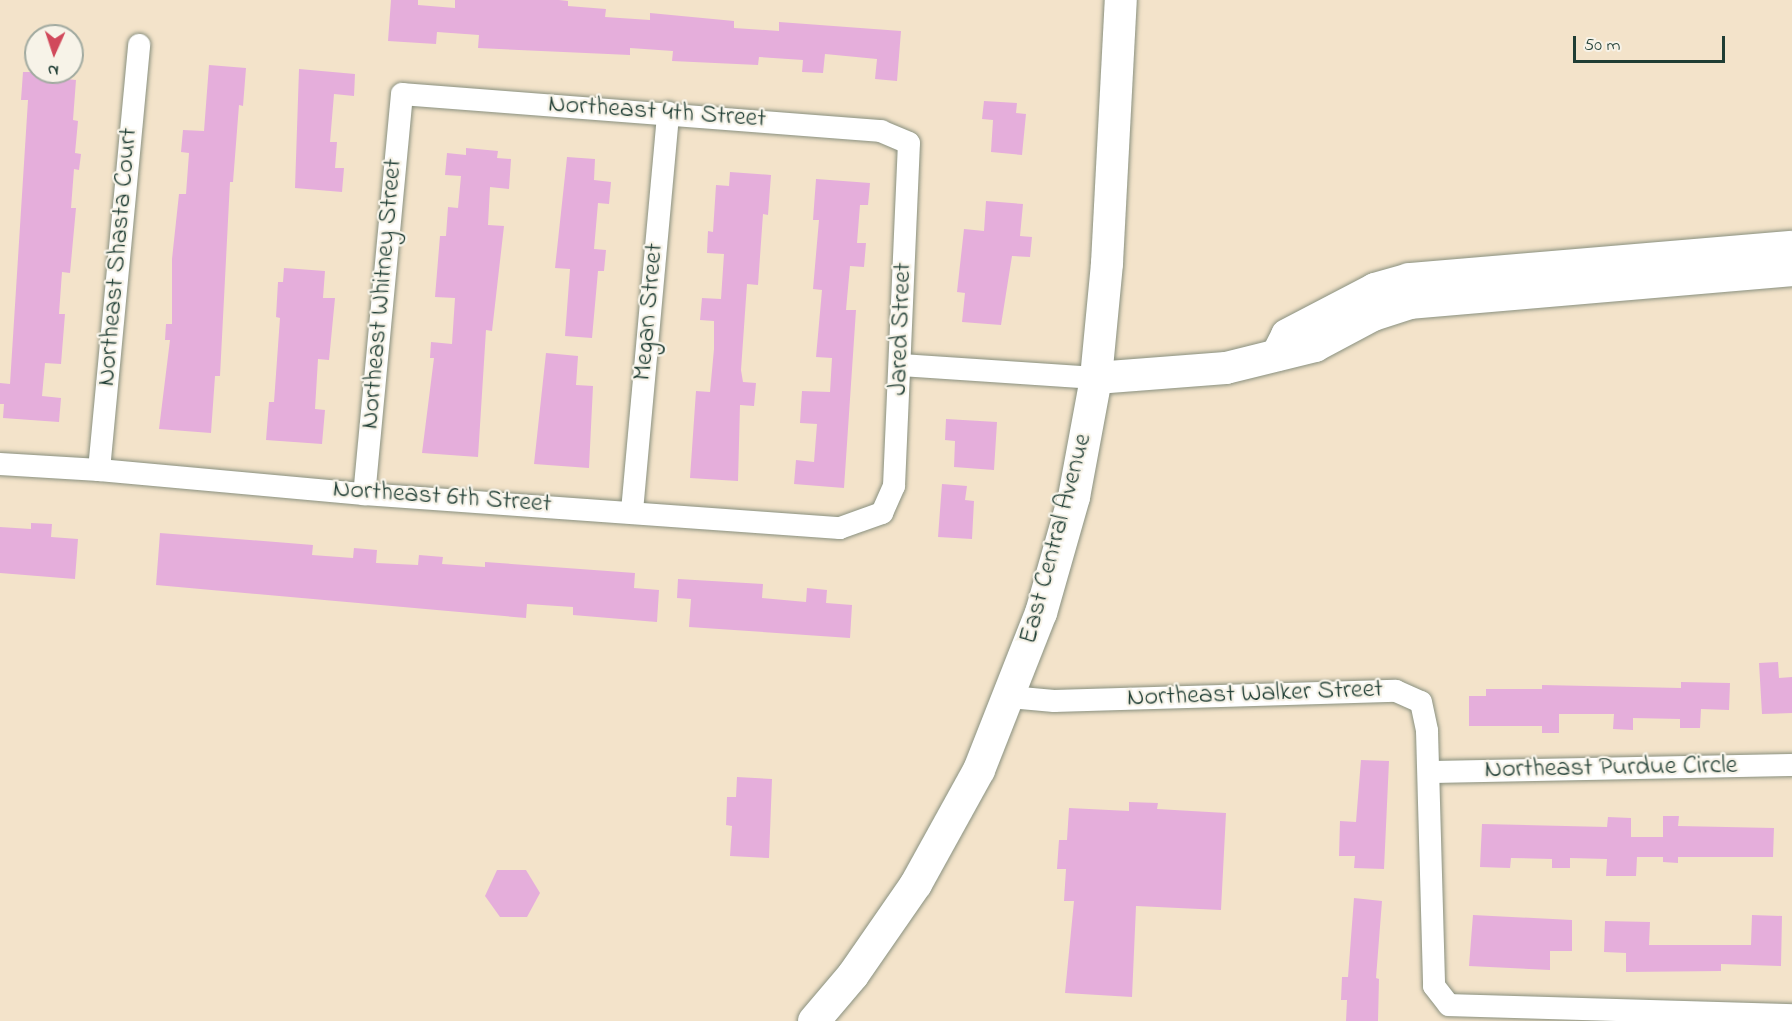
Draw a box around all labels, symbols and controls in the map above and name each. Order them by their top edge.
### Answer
north arrow [24,24,84,84]
scale bar [1576,24,1728,62]
text: 50 m [1584,33,1621,59]
text: N [47,58,59,82]
street label: Northeast 4th Street [547,90,767,136]
street label: Northeast Shasta Court [92,126,146,388]
street label: Northeast Whitney Street [356,158,410,430]
street label: Megan Street [628,242,672,382]
street label: Jared Street [884,262,920,396]
street label: East Central Avenue [1014,430,1100,648]
street label: Northeast 6th Street [332,475,552,521]
street label: Northeast Walker Street [1127,675,1383,715]
street label: Northeast Purdue Circle [1484,751,1738,787]

